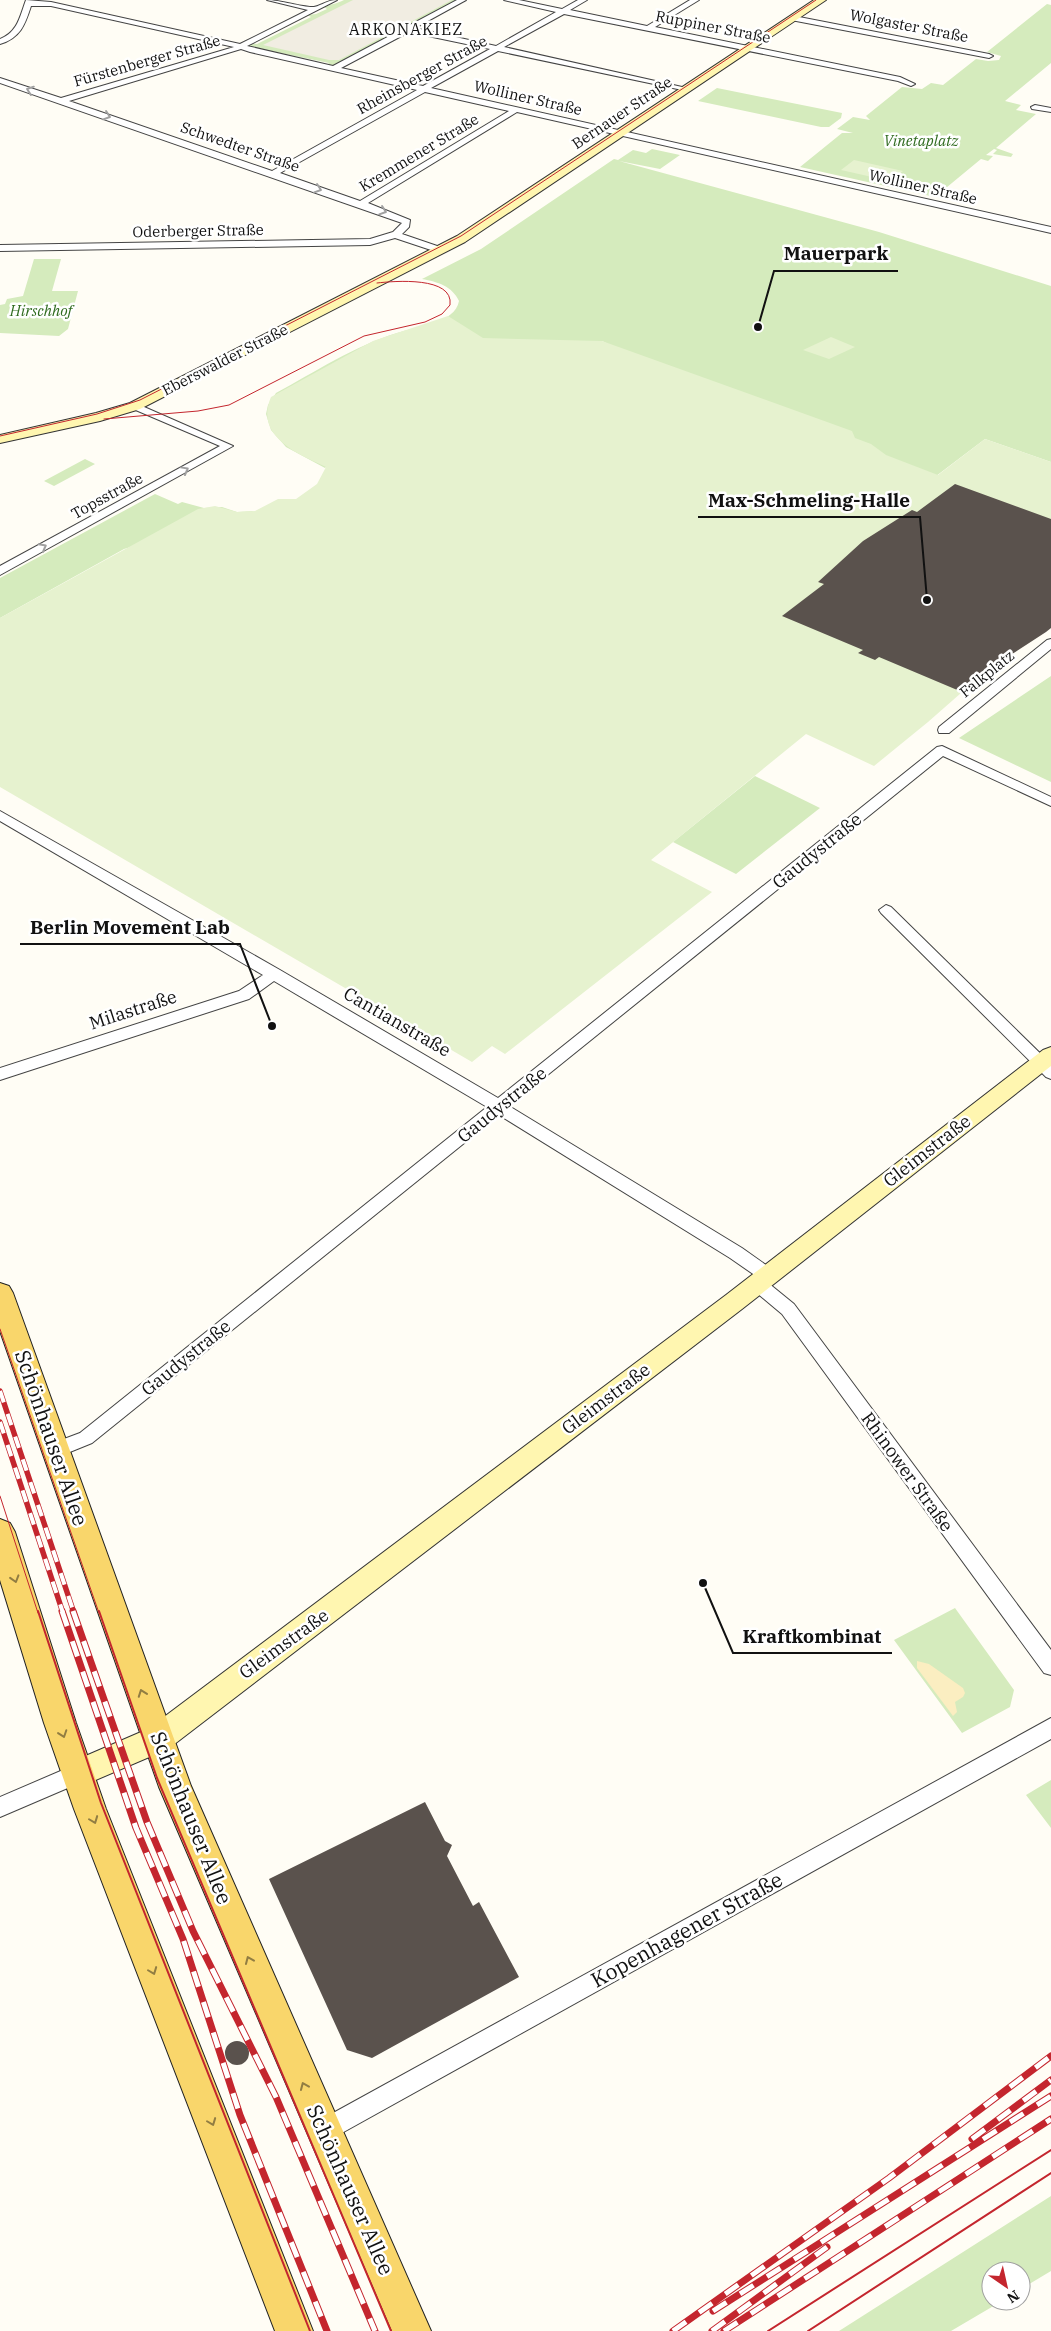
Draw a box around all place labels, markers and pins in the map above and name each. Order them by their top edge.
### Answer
callout: Mauerpark [774,237,898,271]
callout: Max-Schmeling-Halle [698,483,920,517]
callout: Berlin Movement Lab [20,910,240,944]
callout: Kraftkombinat [733,1619,892,1653]

